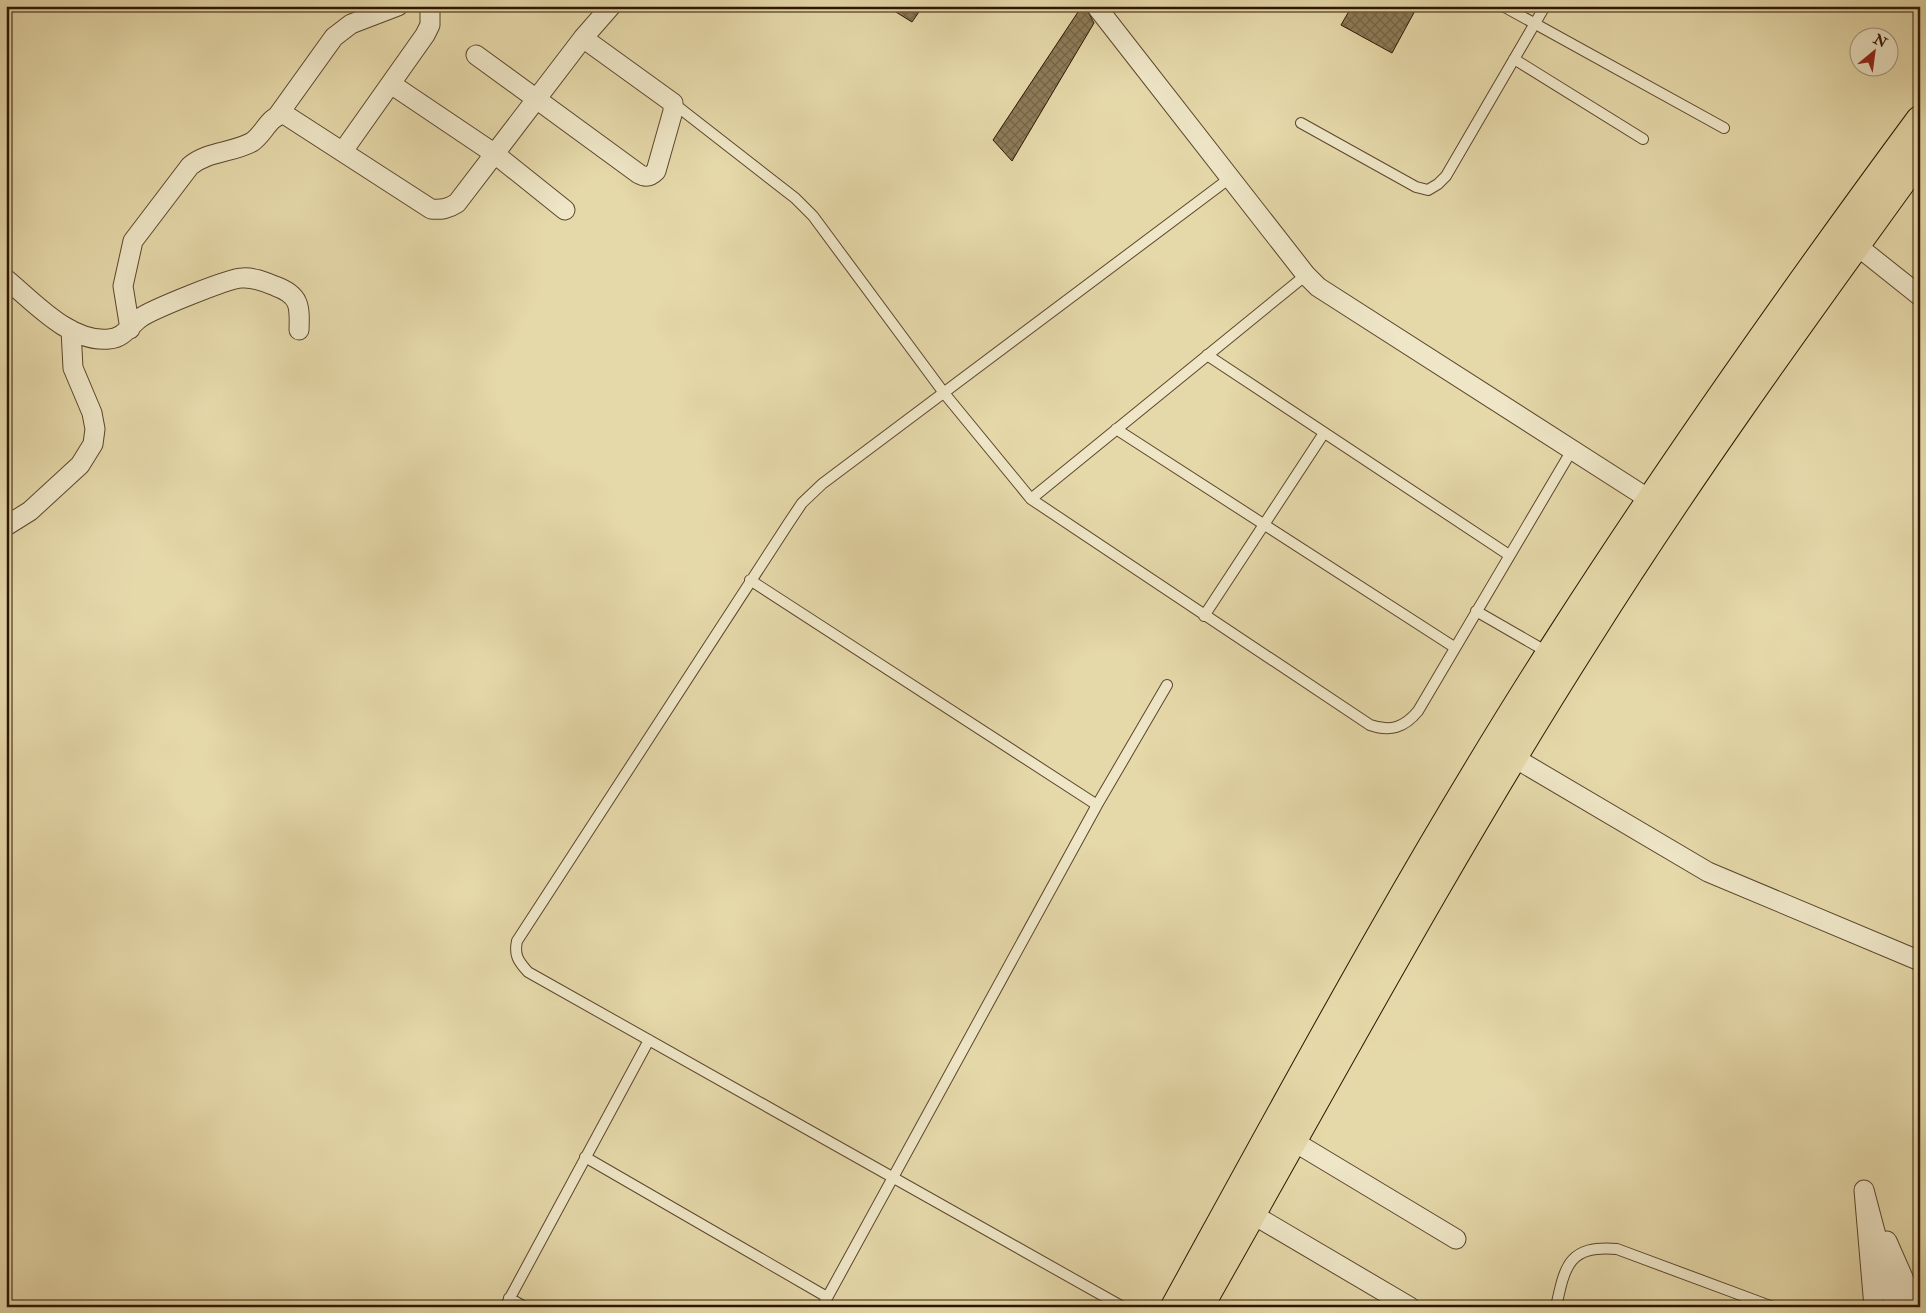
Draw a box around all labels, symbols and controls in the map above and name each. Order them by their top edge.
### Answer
north arrow [1848,28,1898,78]
text: N [1870,30,1890,52]

